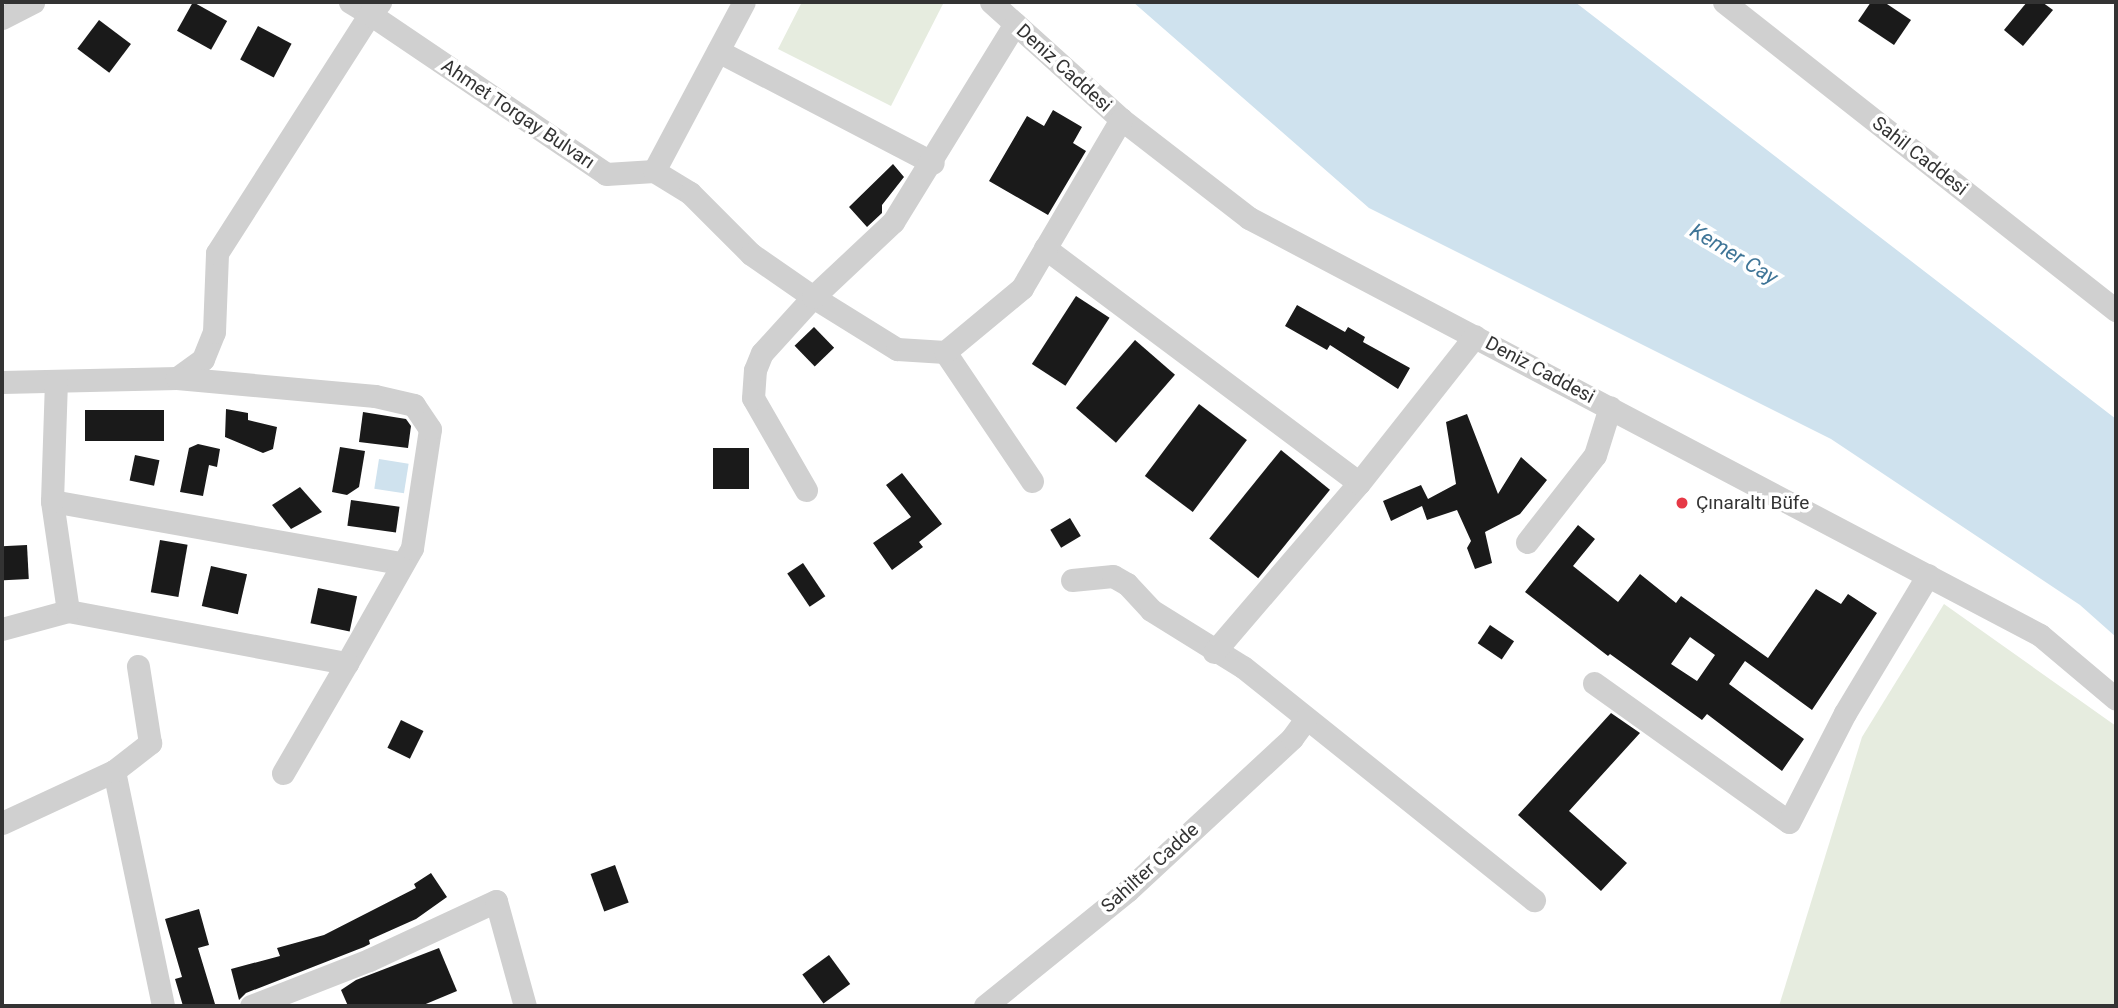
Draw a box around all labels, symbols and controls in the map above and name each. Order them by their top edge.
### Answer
street label: Deniz Caddesi [1012,19,1116,117]
street label: Ahmet Torgay Bulvarı [437,54,599,174]
street label: Sahil Caddesi [1868,112,1972,200]
water label: Kemer Cay [1686,218,1782,290]
street label: Deniz Caddesi [1481,332,1599,408]
place label: Çınaraltı Büfe [1696,492,1809,514]
marker: Çınaraltı Büfe [1674,495,1690,511]
street label: Sahilter Cadde [1097,818,1203,918]

